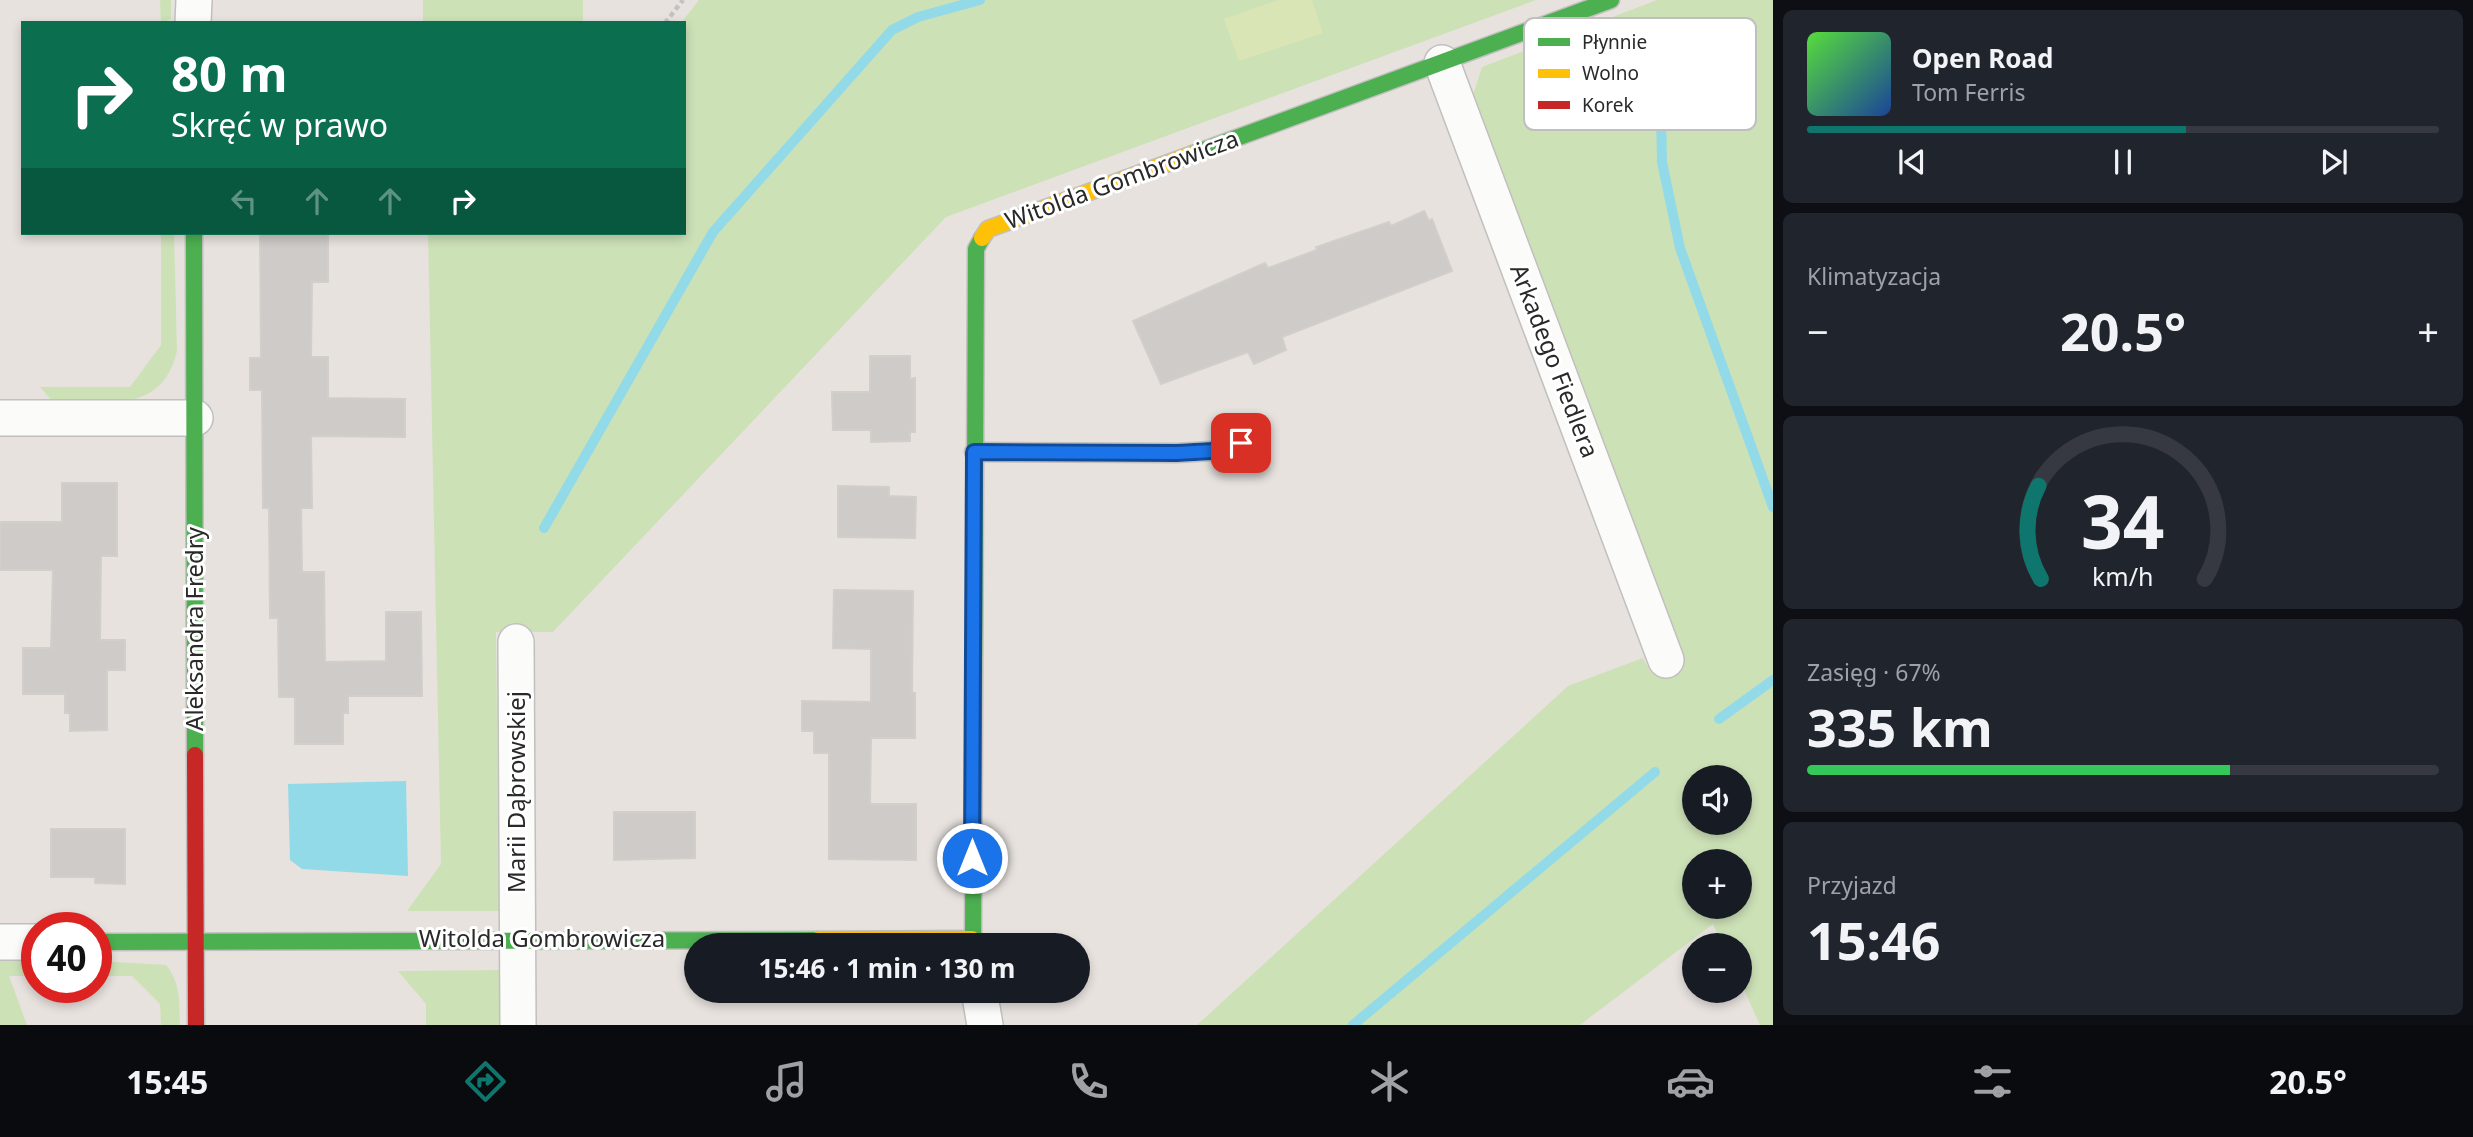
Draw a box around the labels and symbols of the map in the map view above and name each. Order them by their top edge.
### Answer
legend [1524,18,1756,130]
text: Płynnie [1582,29,1647,55]
text: Wolno [1582,60,1639,86]
text: Korek [1582,92,1634,118]
street label: Witolda Gombrowicza [1000,121,1243,236]
street label: Arkadego Fiedlera [1503,259,1608,462]
pin [1211,413,1271,473]
street label: Aleksandra Fredry [177,526,210,731]
street label: Marii Dąbrowskiej [499,691,532,893]
position arrow [935,821,1009,895]
speed limit sign: 40 [21,912,112,1003]
street label: Witolda Gombrowicza [419,921,665,954]

